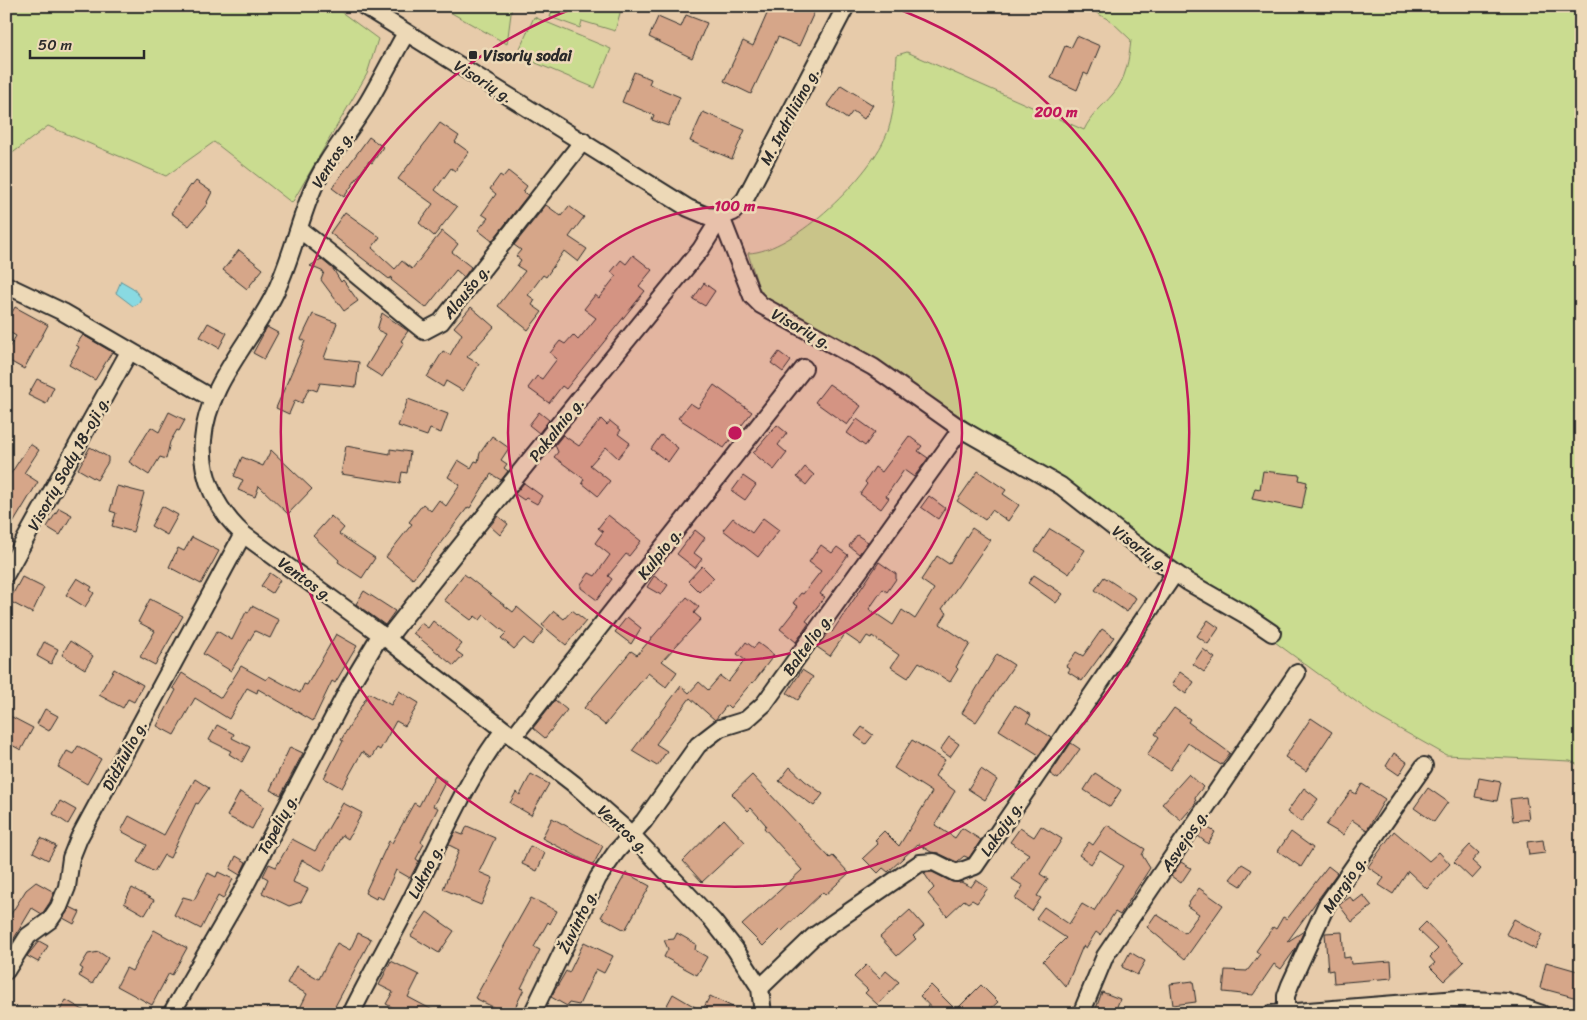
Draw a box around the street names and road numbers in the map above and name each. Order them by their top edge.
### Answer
street label: Visorių g. [448,52,519,111]
street label: M. Indriliūno g. [751,62,828,171]
street label: Ventos g. [303,125,362,194]
street label: Alaušo g. [434,257,498,326]
street label: Visorių g. [766,300,838,357]
street label: Visorių Sodų 18-oji g. [19,390,118,536]
street label: Pakalnio g. [521,390,592,468]
street label: Visorių g. [1106,517,1176,580]
street label: Kulpio g. [629,520,690,586]
street label: Ventos g. [271,549,340,610]
street label: Baltelio g. [774,607,840,682]
street label: Didžiulio g. [94,714,155,796]
street label: Tapelių g. [249,788,306,861]
street label: Lakajų g. [972,794,1031,862]
street label: Ventos g. [590,797,657,862]
street label: Asvejos g. [1152,803,1216,879]
street label: Lukno g. [399,839,452,904]
street label: Margio g. [1314,849,1375,919]
street label: Žuvinto g. [549,884,606,959]

